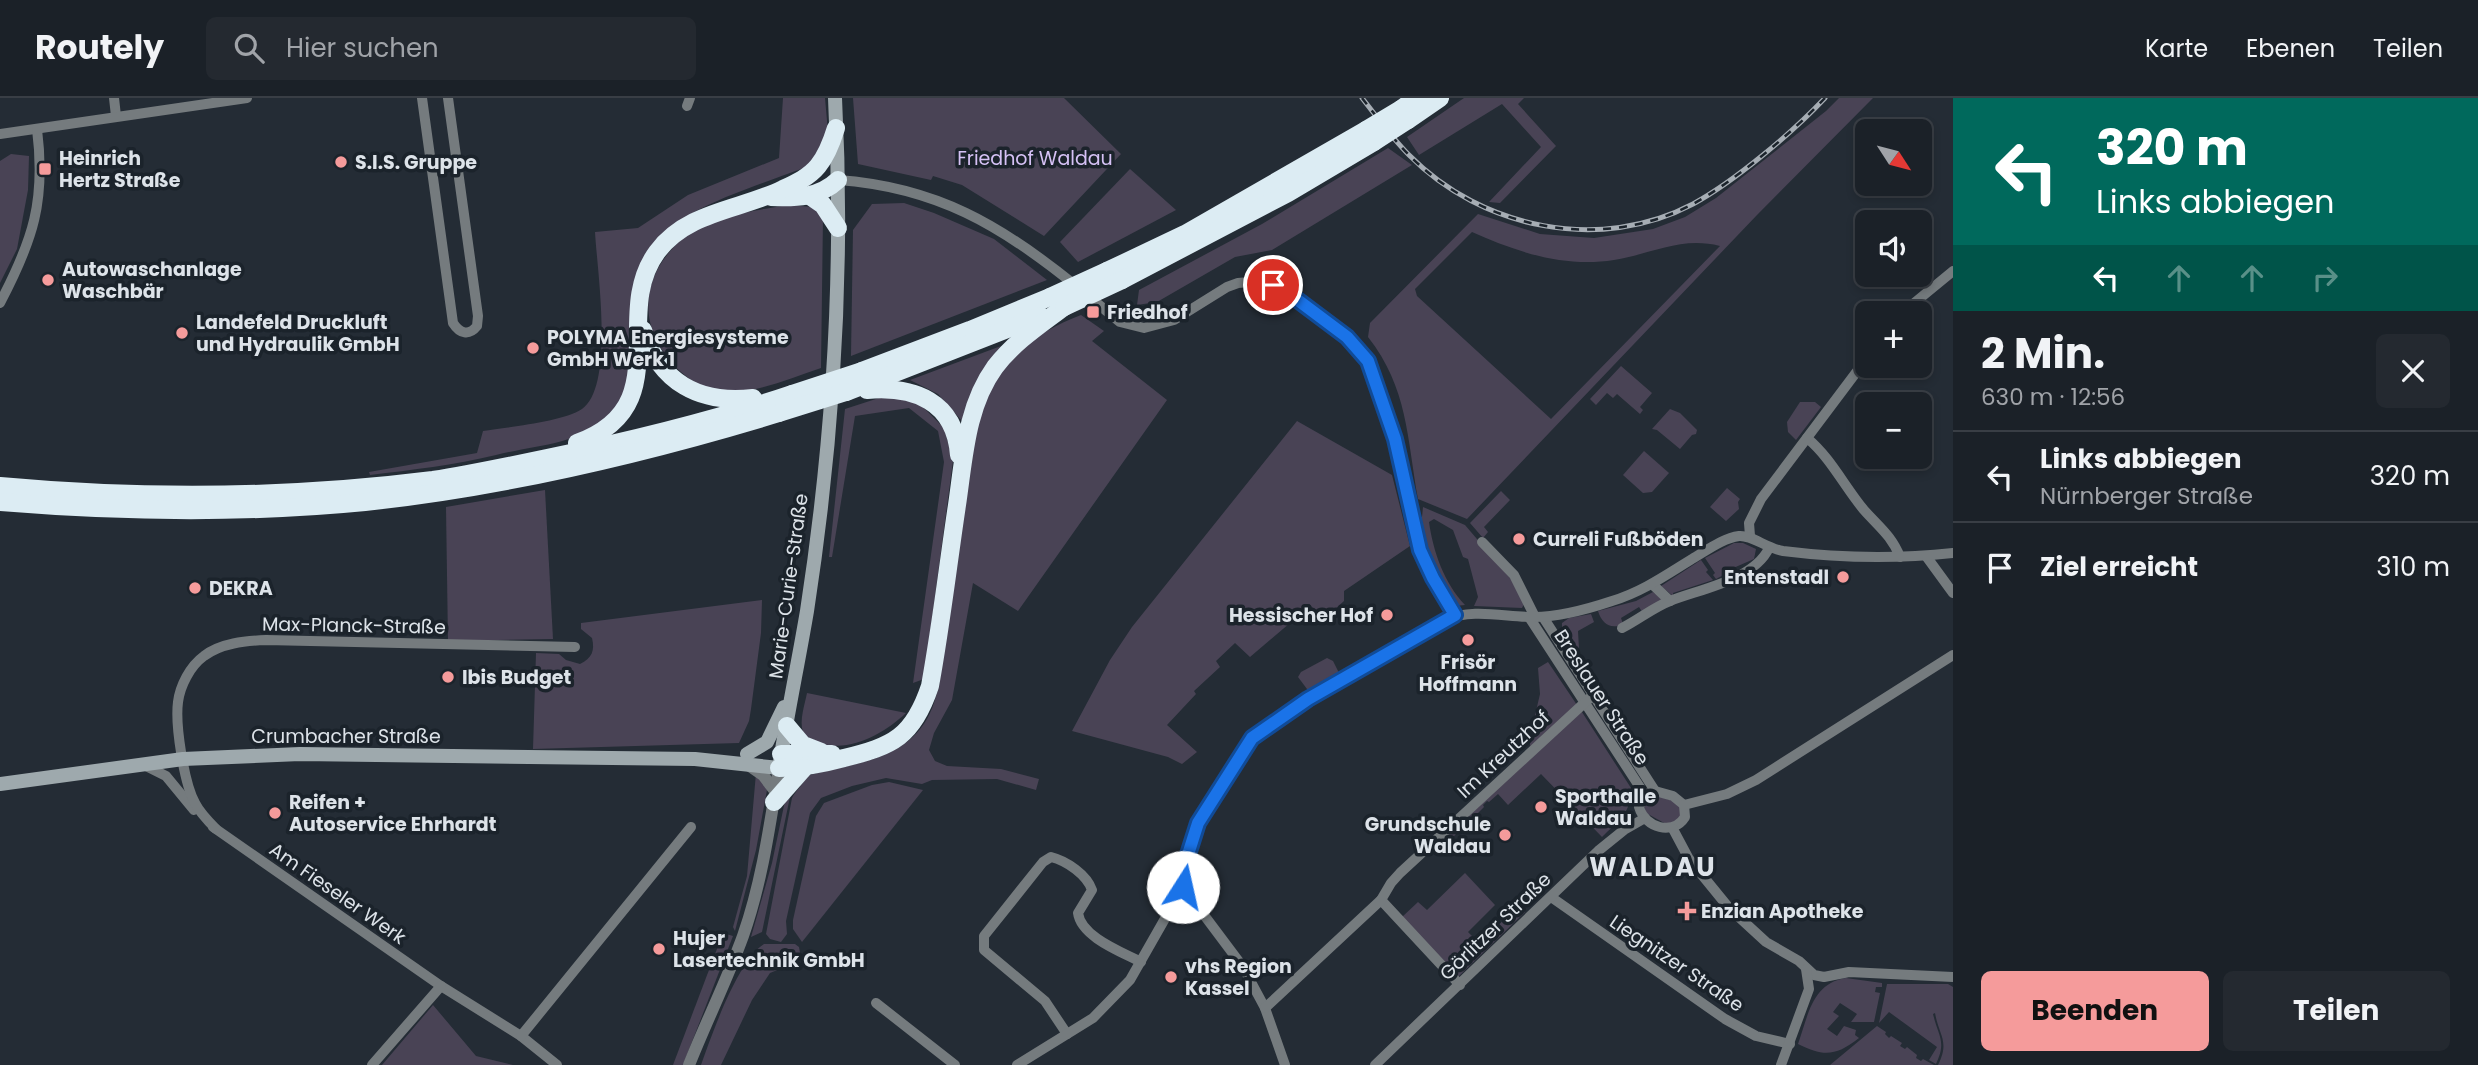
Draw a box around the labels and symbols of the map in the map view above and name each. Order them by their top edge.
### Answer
north arrow [1855,119,1932,196]
place label: Heinrich Hertz Straße [59,145,181,194]
park label: Friedhof Waldau [957,145,1113,172]
place label: S.I.S. Gruppe [355,149,477,176]
marker: S.I.S. Gruppe [333,154,349,170]
marker: Heinrich Hertz Straße [37,161,53,177]
pin [1243,255,1303,315]
place label: Autowaschanlage Waschbär [62,256,242,305]
marker: Autowaschanlage Waschbär [40,272,56,288]
place label: Friedhof [1107,299,1188,326]
marker: Friedhof [1085,304,1101,320]
place label: Landefeld Druckluft und Hydraulik GmbH [196,309,400,358]
place label: POLYMA Energiesysteme GmbH Werk 1 [547,324,789,373]
marker: Landefeld Druckluft und Hydraulik GmbH [174,325,190,341]
marker: POLYMA Energiesysteme GmbH Werk 1 [525,340,541,356]
street label: Marie-Curie-Straße [762,492,815,680]
place label: Curreli Fußböden [1533,526,1704,553]
marker: Curreli Fußböden [1511,531,1527,547]
place label: Entenstadl [1724,564,1829,591]
marker: Entenstadl [1835,569,1851,585]
place label: DEKRA [209,575,273,602]
marker: DEKRA [187,580,203,596]
place label: Hessischer Hof [1229,602,1373,629]
marker: Hessischer Hof [1379,607,1395,623]
street label: Max-Planck-Straße [262,610,446,641]
street label: Breslauer Straße [1548,624,1656,770]
marker: Frisör Hoffmann [1460,632,1476,648]
place label: Frisör Hoffmann [1419,649,1517,698]
place label: Ibis Budget [462,664,572,691]
marker: Ibis Budget [440,669,456,685]
street label: Im Kreutzhof [1451,704,1556,804]
street label: Crumbacher Straße [251,723,441,750]
place label: Sporthalle Waldau [1555,783,1656,832]
place label: Reifen + Autoservice Ehrhardt [289,789,497,838]
marker: Sporthalle Waldau [1533,799,1549,815]
marker: Reifen + Autoservice Ehrhardt [267,805,283,821]
place label: Grundschule Waldau [1365,811,1491,860]
marker: Grundschule Waldau [1497,827,1513,843]
street label: Am Fieseler Werk [264,836,412,951]
district label: WALDAU [1589,849,1717,885]
position arrow [1146,850,1220,924]
street label: Görlitzer Straße [1434,866,1557,987]
place label: Enzian Apotheke [1701,898,1864,925]
marker: Enzian Apotheke [1679,903,1695,919]
street label: Liegnitzer Straße [1604,908,1749,1018]
place label: Hujer Lasertechnik GmbH [673,925,865,974]
marker: Hujer Lasertechnik GmbH [651,941,667,957]
place label: vhs Region Kassel [1185,953,1292,1002]
marker: vhs Region Kassel [1163,969,1179,985]

